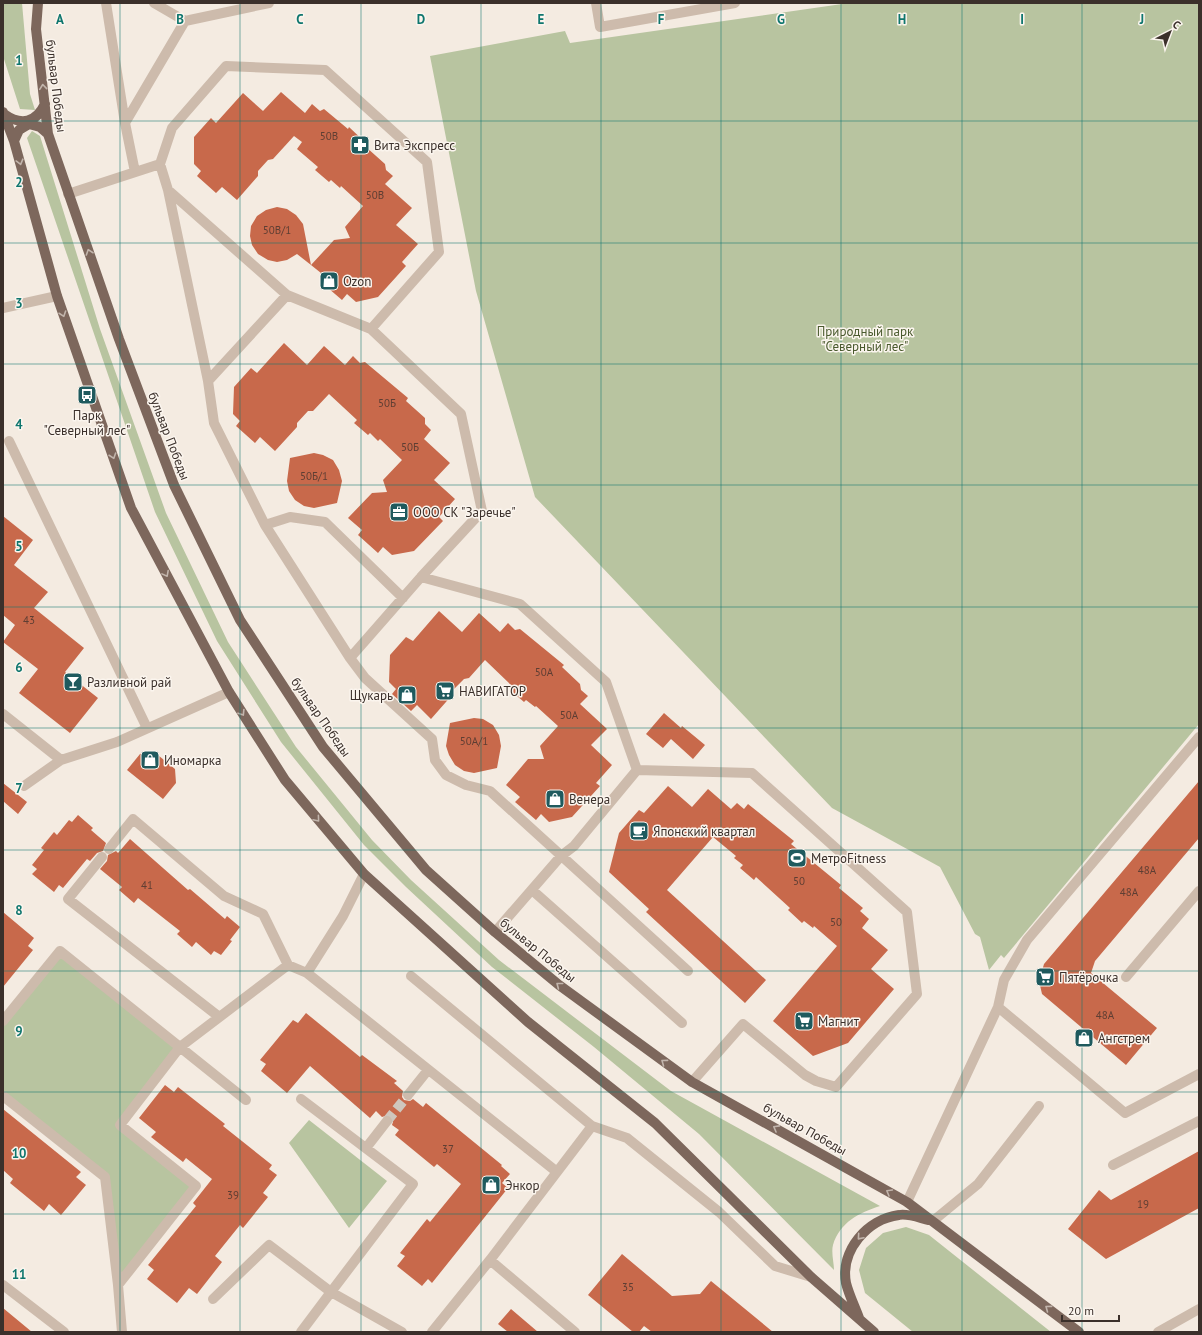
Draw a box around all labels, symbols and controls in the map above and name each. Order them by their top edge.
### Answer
text: A [56,11,64,28]
text: B [176,11,184,28]
text: C [296,11,304,28]
text: D [417,11,425,28]
text: E [538,11,545,28]
text: F [658,11,665,28]
text: G [777,11,785,28]
text: H [898,11,906,28]
text: I [1020,11,1024,28]
text: J [1139,11,1144,28]
north arrow [1150,12,1190,52]
text: С [1170,17,1184,32]
street label: бульвар Победы [42,39,70,133]
text: 1 [15,52,23,69]
one-way arrow [38,84,47,90]
house number: 50В [320,129,338,143]
pharmacy icon: Вита Экспресс [349,134,371,156]
place label: Вита Экспресс [374,137,455,154]
one-way arrow [15,158,24,165]
text: 2 [15,174,23,191]
house number: 50В [366,188,384,202]
house number: 50В/1 [263,223,291,237]
one-way arrow [85,248,93,255]
shop icon: Ozon [318,270,340,292]
place label: Ozon [343,273,371,290]
text: 3 [15,295,23,312]
one-way arrow [59,310,67,317]
park label: Природный парк "Северный лес" [817,323,914,355]
bus stop icon: Парк "Северный лес" [76,384,98,406]
street label: бульвар Победы [144,389,194,483]
house number: 50Б [378,396,396,410]
place label: Парк "Северный лес" [44,407,130,439]
text: 4 [15,416,23,433]
house number: 50Б [401,440,419,454]
one-way arrow [108,453,117,460]
house number: 50Б/1 [300,469,328,483]
office icon: ООО СК "Заречье" [388,501,410,523]
place label: ООО СК "Заречье" [413,504,516,521]
text: 5 [15,538,23,555]
one-way arrow [162,570,169,578]
house number: 43 [23,613,35,627]
text: 6 [15,659,23,676]
house number: 50А [535,665,554,679]
bar icon: Разливной рай [62,671,84,693]
place label: Разливной рай [87,674,171,691]
street label: бульвар Победы [287,674,355,760]
supermarket icon: НАВИГАТОР [434,680,456,702]
place label: НАВИГАТОР [459,683,526,700]
shop icon: Щукарь [396,684,418,706]
place label: Щукарь [350,687,393,704]
house number: 50А [560,708,579,722]
one-way arrow [238,709,245,716]
house number: 50А/1 [460,734,488,748]
shop icon: Иномарка [139,749,161,771]
place label: Иномарка [164,752,221,769]
text: 7 [15,780,23,797]
shop icon: Венера [544,788,566,810]
place label: Венера [569,791,610,808]
one-way arrow [313,814,320,821]
cafe icon: Японский квартал [628,820,650,842]
place label: Японский квартал [653,823,755,840]
sports icon: МетроFitness [786,847,808,869]
place label: МетроFitness [811,850,886,867]
house number: 48А [1138,863,1157,877]
house number: 50 [793,874,805,888]
house number: 41 [141,878,153,892]
house number: 48А [1120,885,1139,899]
text: 8 [15,902,23,919]
street label: бульвар Победы [496,914,580,986]
house number: 50 [830,915,842,929]
supermarket icon: Пятёрочка [1034,966,1056,988]
place label: Пятёрочка [1059,969,1118,986]
one-way arrow [557,982,564,989]
house number: 48А [1096,1008,1115,1022]
supermarket icon: Магнит [793,1010,815,1032]
place label: Магнит [818,1013,860,1030]
text: 9 [15,1023,23,1040]
shop icon: Ангстрем [1073,1027,1095,1049]
place label: Ангстрем [1098,1030,1150,1047]
one-way arrow [661,1059,668,1066]
street label: бульвар Победы [760,1099,850,1159]
one-way arrow [772,1125,780,1133]
house number: 37 [442,1142,454,1156]
text: 10 [12,1145,26,1162]
shop icon: Энкор [480,1174,502,1196]
place label: Энкор [505,1177,540,1194]
house number: 39 [227,1188,239,1202]
one-way arrow [886,1189,893,1196]
house number: 19 [1137,1197,1149,1211]
one-way arrow [857,1232,864,1239]
text: 11 [12,1266,26,1283]
house number: 35 [622,1280,634,1294]
scale bar [1062,1297,1119,1323]
text: 20 m [1068,1303,1094,1318]
one-way arrow [1045,1306,1052,1313]

